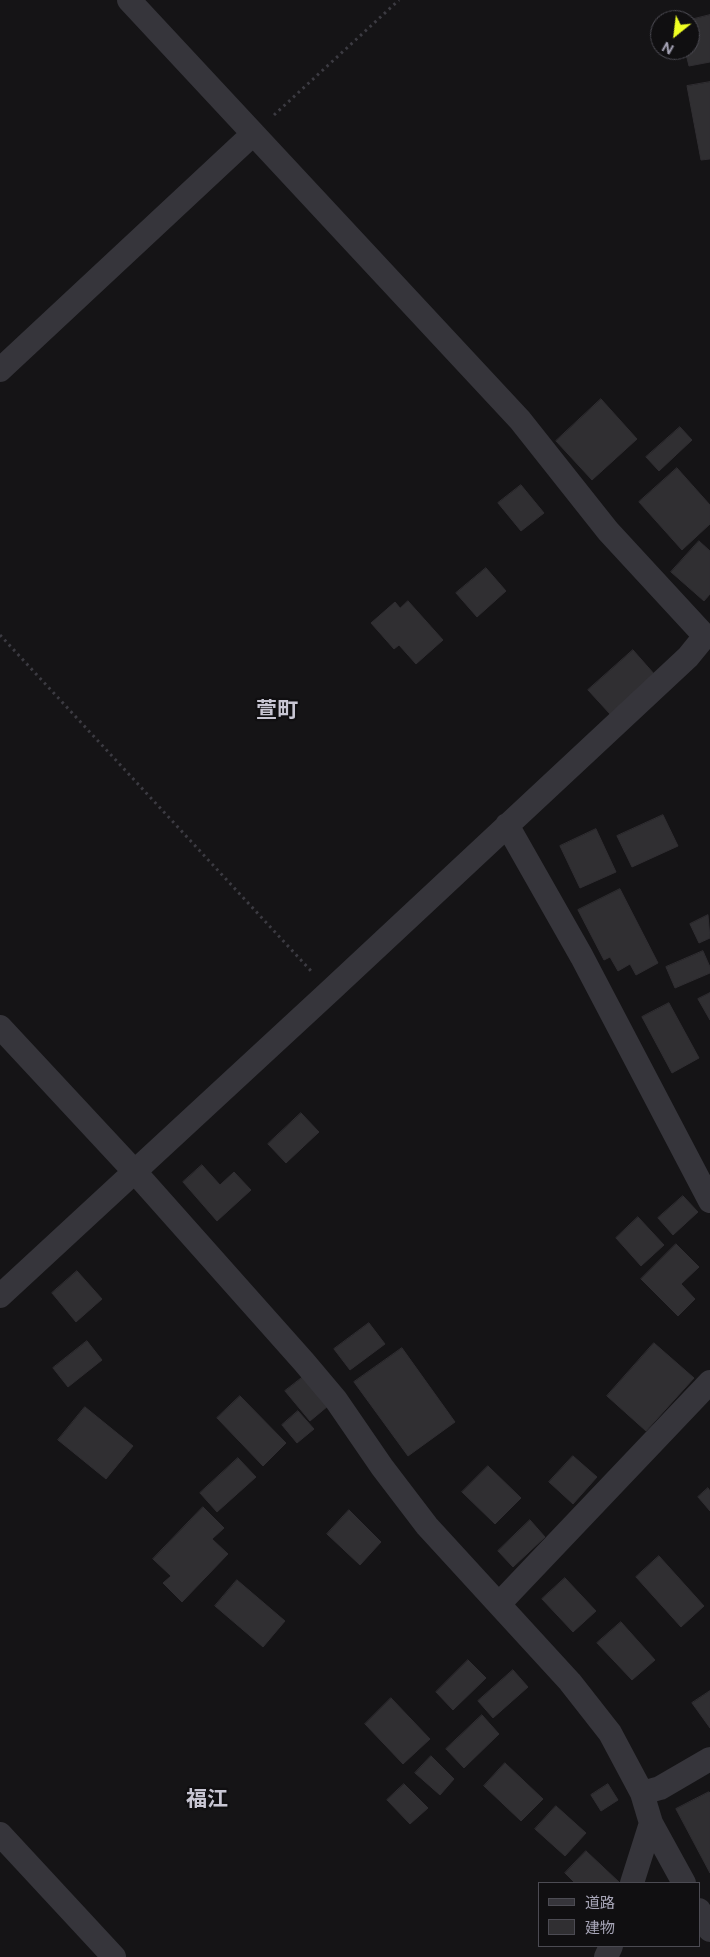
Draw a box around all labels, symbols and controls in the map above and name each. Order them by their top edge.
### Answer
north arrow [650,10,700,60]
text: N [659,38,677,58]
district label: 萱町 [256,698,298,724]
district label: 福江 [186,1787,228,1813]
legend [538,1882,700,1947]
text: 道路 [585,1894,615,1912]
text: 建物 [585,1919,615,1937]

